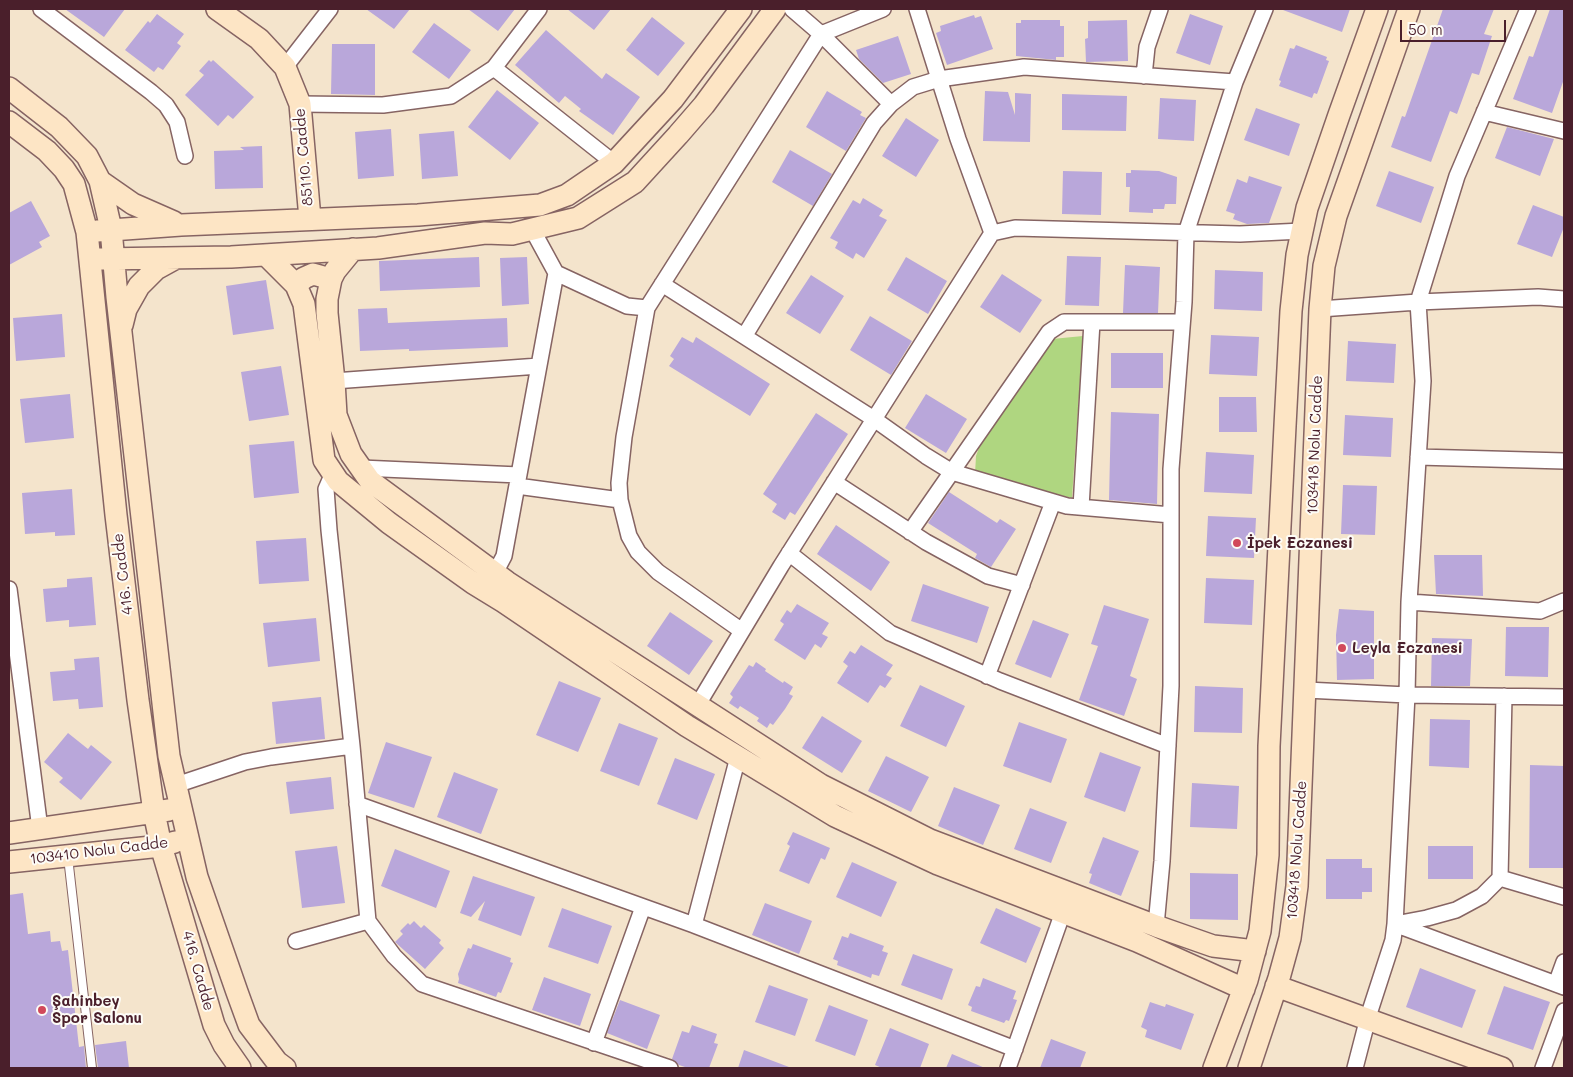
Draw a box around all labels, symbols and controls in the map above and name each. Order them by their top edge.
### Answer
scale bar [1403,10,1509,42]
text: 50 m [1408,19,1443,39]
street label: 85110. Cadde [291,107,317,207]
street label: 103418 Nolu Cadde [1304,375,1326,515]
street label: 416. Cadde [109,532,137,616]
place label: İpek Eczanesi [1247,534,1353,552]
marker: İpek Eczanesi [1231,537,1243,549]
place label: Leyla Eczanesi [1352,639,1463,657]
marker: Leyla Eczanesi [1336,642,1348,654]
street label: 103418 Nolu Cadde [1283,780,1311,920]
street label: 103410 Nolu Cadde [29,834,169,868]
street label: 416. Cadde [178,929,218,1013]
place label: Şahinbey Spor Salonu [52,992,142,1027]
marker: Şahinbey Spor Salonu [36,1004,48,1016]

